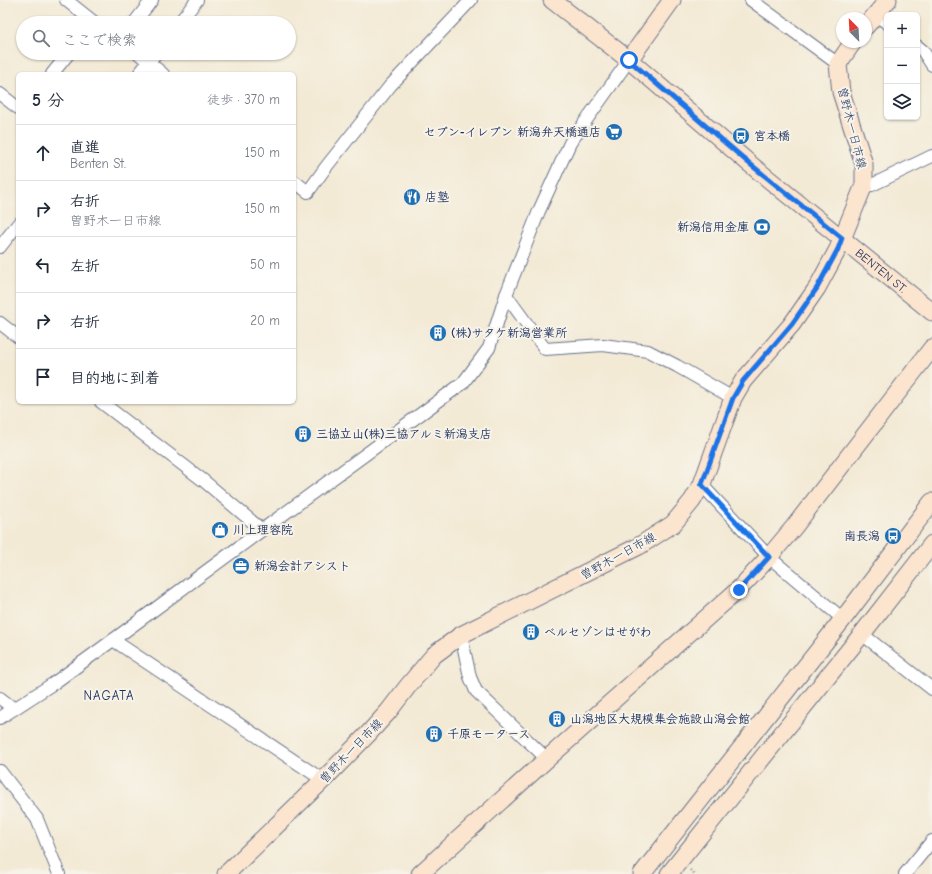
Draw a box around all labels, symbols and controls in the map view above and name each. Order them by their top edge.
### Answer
north arrow [836,12,872,48]
map controls [884,12,920,120]
button: + [884,12,920,48]
search box [16,16,296,60]
icon: search [30,27,52,49]
text: ここで検索 [62,31,137,49]
button: − [884,48,920,84]
route start [620,51,638,69]
button: layers [884,84,920,120]
street label: 曽野木一日市線 [835,86,869,170]
text: 5 分 [32,91,64,110]
text: 徒歩 · 370 m [207,92,280,107]
supermarket icon: セブン-イレブン 新潟弁天橋通店 [604,122,624,142]
place label: セブン-イレブン 新潟弁天橋通店 [424,125,601,139]
bus stop icon: 宮本橋 [731,126,751,146]
place label: 宮本橋 [754,129,790,143]
text: 直進 [70,138,100,156]
icon: ahead [32,142,54,164]
text: 150 m [245,145,280,160]
text: Benten St. [70,156,126,171]
restaurant icon: 店塾 [402,187,422,207]
place label: 店塾 [425,190,449,204]
text: 右折 [70,192,100,210]
icon: right [32,198,54,220]
text: 150 m [245,201,280,216]
text: 曽野木一日市線 [70,213,161,228]
bank icon: 新潟信用金庫 [752,217,772,237]
place label: 新潟信用金庫 [677,220,749,234]
street label: BENTEN ST. [853,246,909,296]
icon: left [32,254,54,276]
text: 左折 [70,257,100,275]
text: 50 m [250,257,280,272]
icon: right [32,310,54,332]
text: 右折 [70,313,100,331]
text: 20 m [250,313,280,328]
building icon: (株)サタケ新潟営業所 [428,323,448,343]
place label: (株)サタケ新潟営業所 [451,326,568,340]
icon: arrive [32,366,54,388]
text: 目的地に到着 [70,369,160,387]
building icon: 三協立山(株)三協アルミ新潟支店 [293,424,313,444]
place label: 三協立山(株)三協アルミ新潟支店 [316,427,492,441]
shop icon: 川上理容院 [210,520,230,540]
place label: 川上理容院 [233,523,293,537]
bus stop icon: 南長潟 [883,526,903,546]
place label: 南長潟 [844,529,880,543]
street label: 曽野木一日市線 [578,530,658,582]
office icon: 新潟会計アシスト [231,556,251,576]
place label: 新潟会計アシスト [254,559,351,573]
route end [730,581,748,599]
building icon: ベルセゾンはせがわ [521,622,541,642]
place label: ベルセゾンはせがわ [544,625,652,639]
district label: NAGATA [83,688,135,703]
building icon: 山潟地区大規模集会施設山潟会館 [547,709,567,729]
place label: 山潟地区大規模集会施設山潟会館 [570,712,750,726]
street label: 曽野木一日市線 [317,716,385,786]
building icon: 千原モータース [424,724,444,744]
place label: 千原モータース [447,727,530,741]

